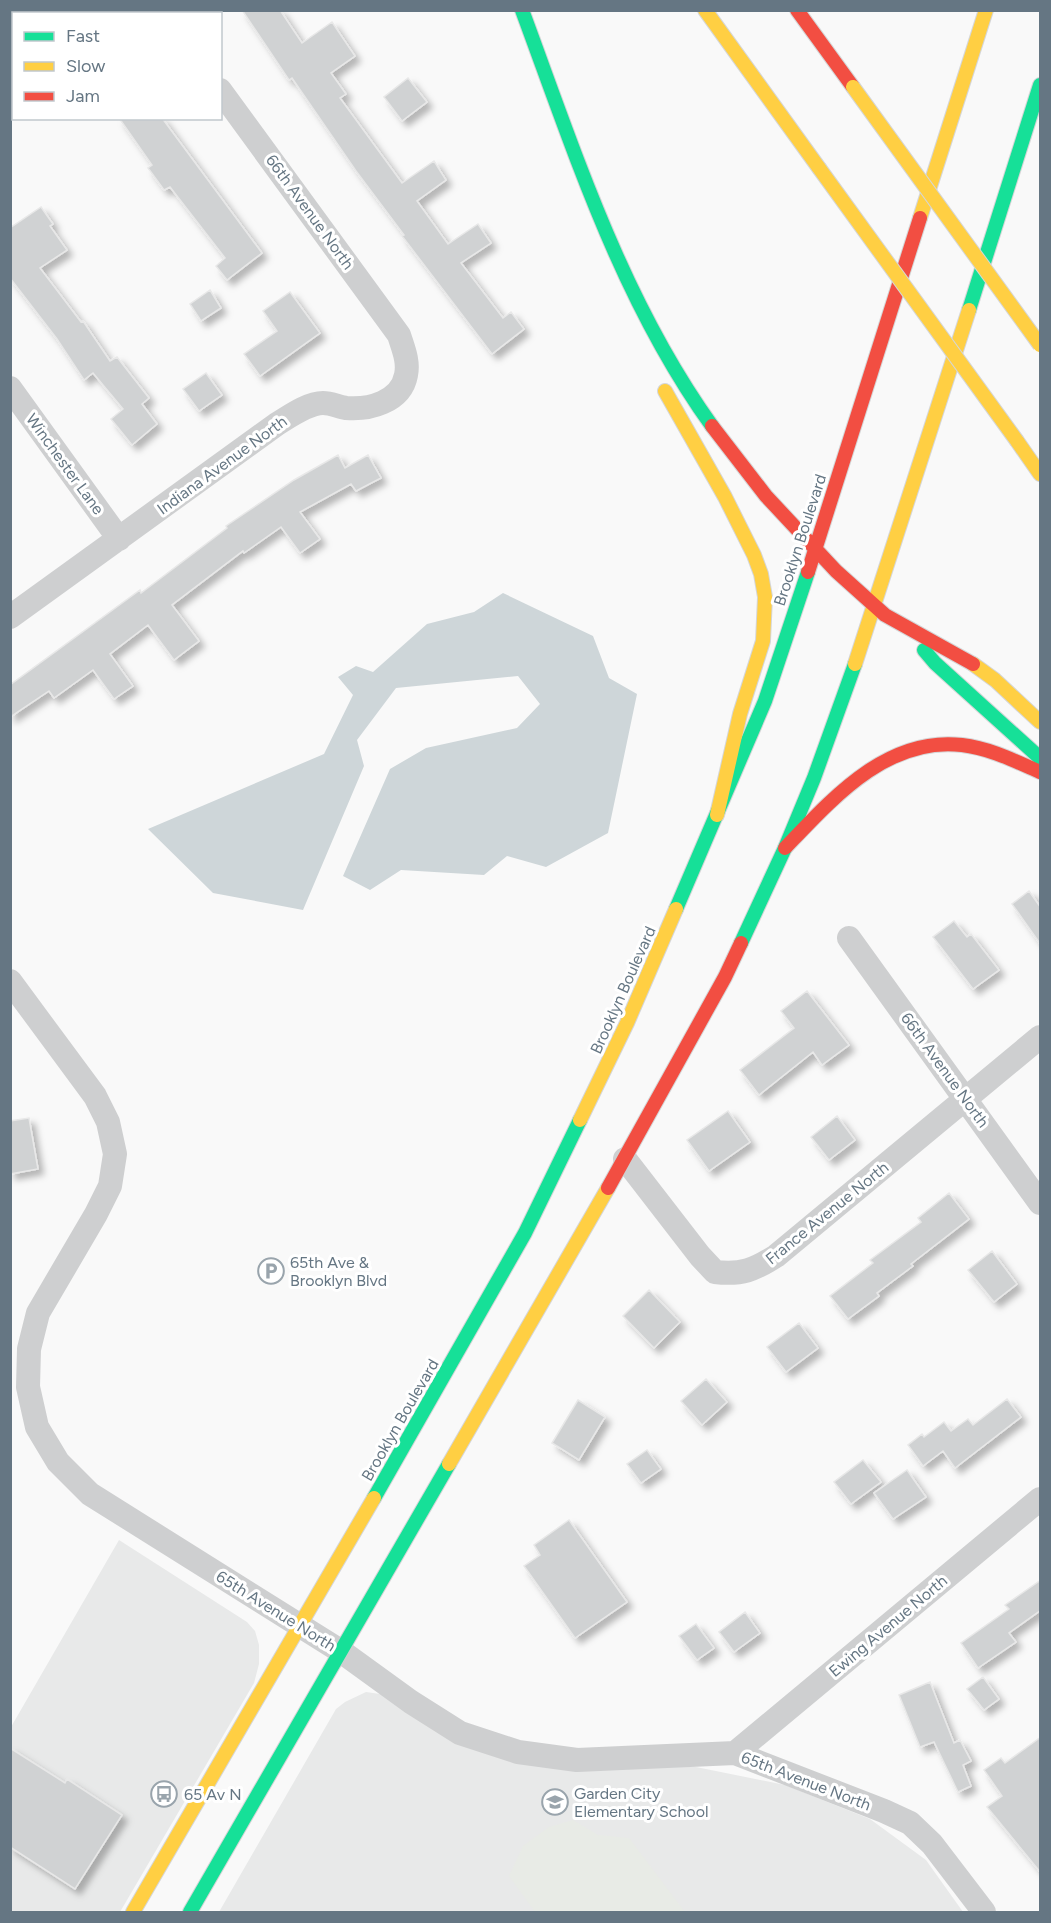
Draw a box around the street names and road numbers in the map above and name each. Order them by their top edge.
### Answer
street label: 66th Avenue North [262,151,358,273]
street label: Winchester Lane [22,410,108,518]
street label: Indiana Avenue North [153,412,291,518]
street label: Brooklyn Boulevard [770,472,830,608]
street label: Brooklyn Boulevard [586,923,660,1057]
street label: 66th Avenue North [897,1009,993,1131]
street label: France Avenue North [762,1158,892,1268]
street label: Brooklyn Boulevard [357,1356,443,1484]
street label: 65th Avenue North [213,1567,339,1655]
street label: Ewing Avenue North [825,1571,951,1681]
street label: 65th Avenue North [739,1748,874,1814]

